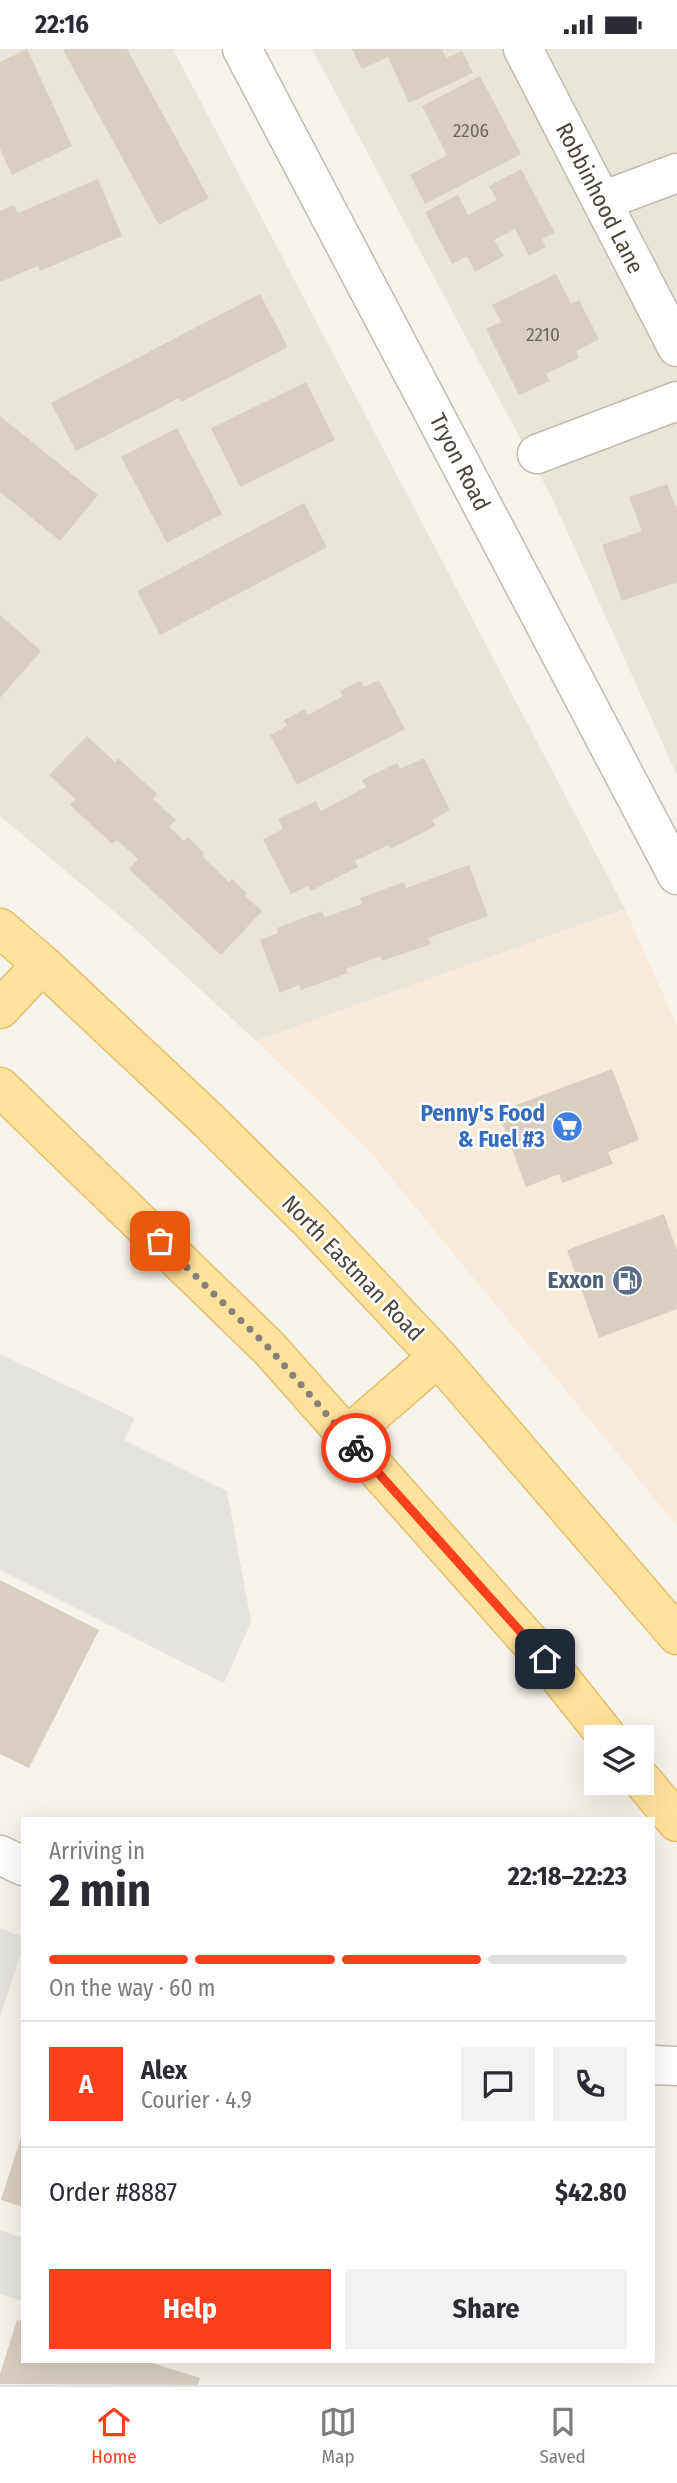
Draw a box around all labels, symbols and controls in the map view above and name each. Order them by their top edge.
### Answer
text: 22:16 [35,9,89,40]
street label: Robbinhood Lane [550,118,650,278]
house number: 2206 [453,119,489,142]
house number: 2210 [526,323,560,346]
street label: Tryon Road [424,409,496,515]
place label: Penny's Food & Fuel #3 [420,1099,545,1153]
supermarket icon: Penny's Food & Fuel #3 [551,1109,585,1143]
street label: North Eastman Road [276,1189,430,1347]
pin [130,1211,190,1271]
icon: bag [141,1222,179,1260]
fuel station icon: Exxon [610,1263,644,1297]
place label: Exxon [547,1266,604,1294]
courier [321,1413,391,1483]
icon: bike [337,1429,375,1467]
pin [515,1629,575,1689]
icon: home [526,1640,564,1678]
map controls [584,1725,654,1795]
button: layers [584,1725,654,1795]
text: Arriving in [49,1837,145,1865]
text: 22:18–22:23 [508,1861,627,1892]
text: 2 min [49,1863,151,1918]
text: On the way · 60 m [49,1974,216,2002]
button: chat [461,2047,535,2121]
button: phone [553,2047,627,2121]
text: Alex [141,2055,187,2086]
text: A [79,2069,93,2100]
text: Courier · 4.9 [141,2086,252,2114]
text: Order #8887 [49,2177,177,2208]
text: $42.80 [555,2177,627,2208]
button: Help [49,2269,331,2349]
button: Share [345,2269,627,2349]
tab: Home [91,2403,137,2468]
tab: Map [319,2403,357,2468]
tab: Saved [539,2403,586,2468]

